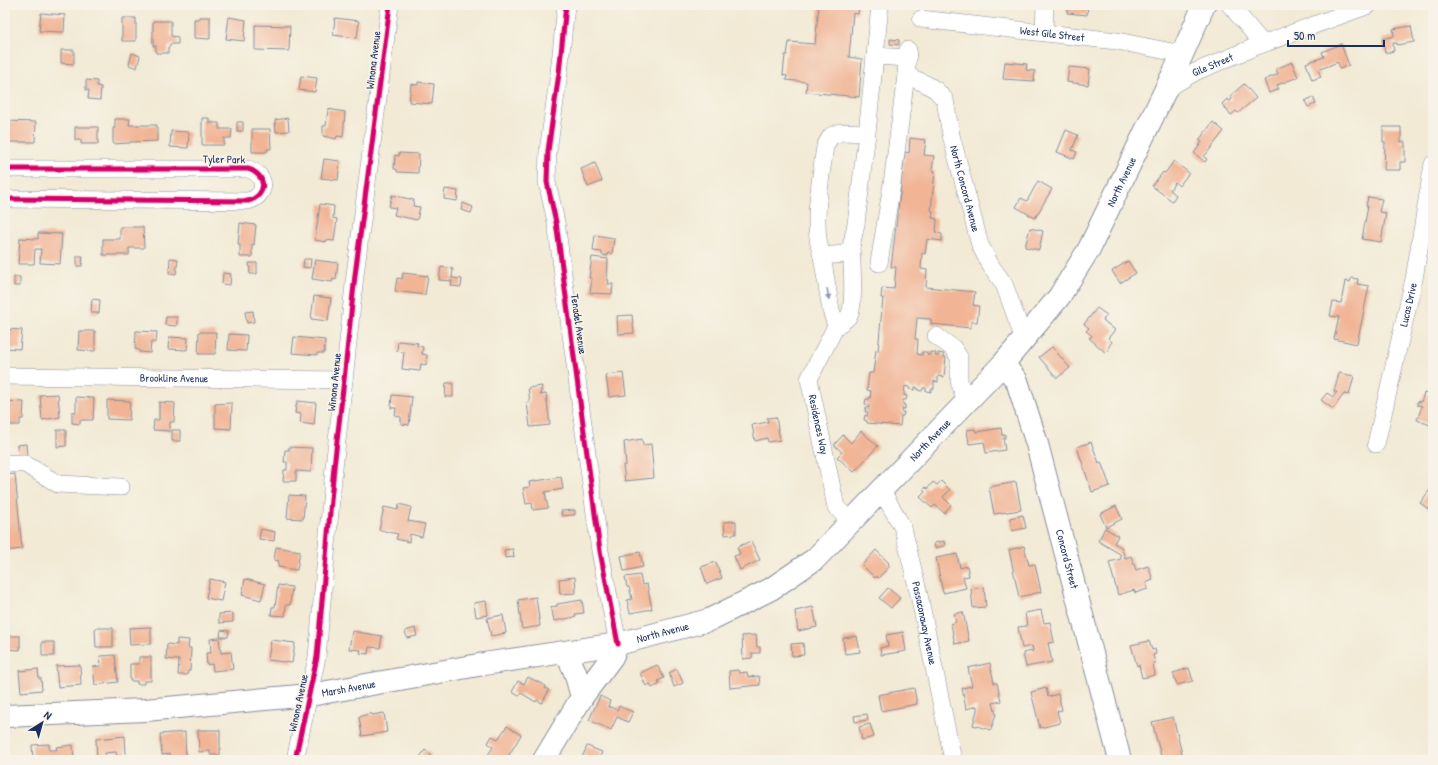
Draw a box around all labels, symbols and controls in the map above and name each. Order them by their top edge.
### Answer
scale bar [1288,22,1384,48]
street label: West Gile Street [1019,23,1085,44]
text: 50 m [1294,27,1315,44]
street label: Winona Avenue [362,30,384,90]
street label: Gile Street [1190,50,1235,79]
street label: North Concord Avenue [947,144,983,234]
street label: Tyler Park [203,152,246,166]
street label: North Avenue [1103,154,1139,209]
street label: Lucas Drive [1396,281,1420,328]
one-way arrow [825,288,831,300]
street label: Tenadel Avenue [568,293,590,356]
street label: Winona Avenue [324,352,344,412]
street label: Brookline Avenue [140,371,209,385]
street label: Residences Way [805,393,832,456]
street label: North Avenue [906,415,954,464]
street label: Concord Street [1053,528,1082,590]
street label: Passaconaway Avenue [909,580,940,667]
street label: North Avenue [635,619,691,646]
street label: Winona Avenue [285,672,311,733]
street label: Marsh Avenue [321,676,377,700]
north arrow [22,703,62,743]
text: N [41,708,55,722]

